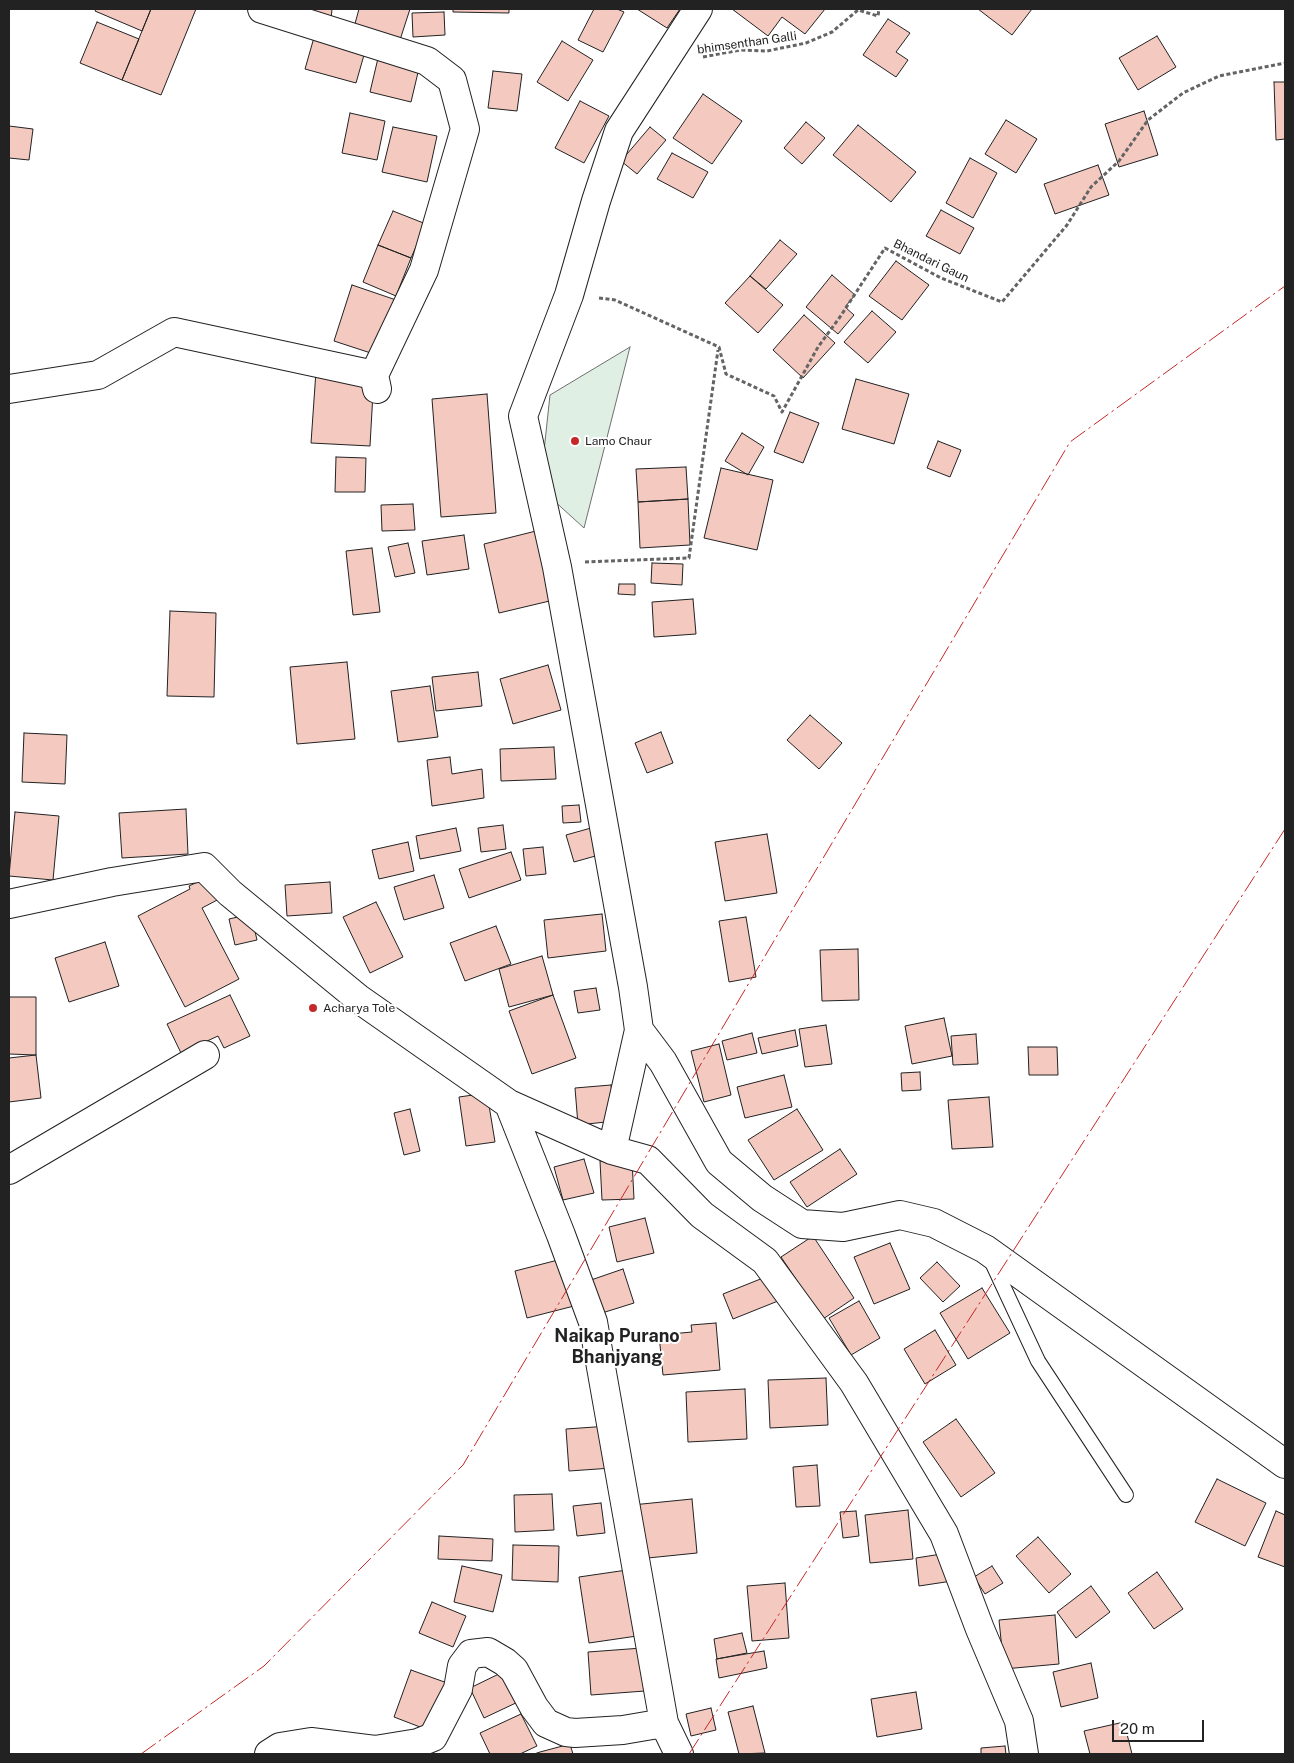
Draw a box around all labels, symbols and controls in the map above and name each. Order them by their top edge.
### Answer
street label: bhimsenthan Galli [696,29,798,57]
street label: Bhandari Gaun [891,236,971,286]
place label: Lamo Chaur [585,434,652,448]
marker: Lamo Chaur [569,435,581,447]
place label: Acharya Tole [323,1001,395,1015]
marker: Acharya Tole [307,1002,319,1014]
district label: Naikap Purano Bhanjyang [554,1325,680,1368]
scale bar [1114,1710,1206,1742]
text: 20 m [1120,1720,1155,1737]

